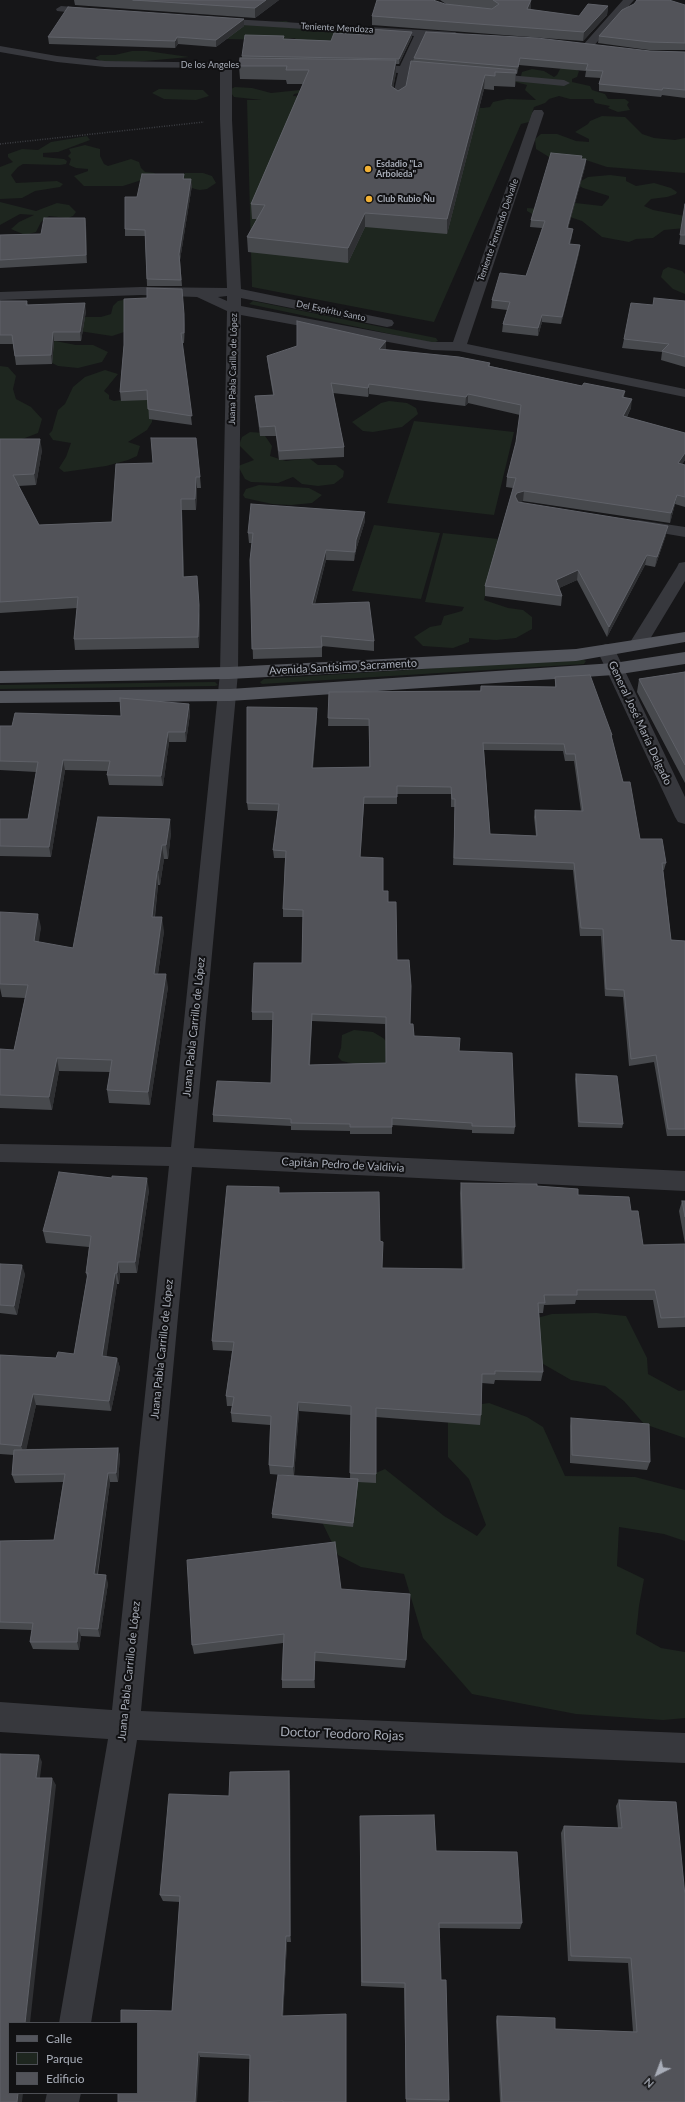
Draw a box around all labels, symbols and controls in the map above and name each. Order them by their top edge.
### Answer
street label: Teniente Mendoza [300,21,374,35]
street label: De los Angeles [181,60,239,70]
place label: Esdadio "La Arboleda" [376,159,422,180]
marker: Esdadio "La Arboleda" [363,164,373,174]
street label: Teniente Fernando Delvalle [475,177,521,283]
marker: Club Rubio Ñu [364,194,374,204]
place label: Club Rubio Ñu [377,194,435,204]
street label: Del Espíritu Santo [295,298,367,324]
street label: Juana Pabla Carillo de López [227,313,239,425]
street label: Avenida Santísimo Sacramento [269,657,417,677]
street label: General José María Delgado [605,659,675,787]
street label: Juana Pabla Carrillo de López [180,957,208,1097]
street label: Capitán Pedro de Valdivia [281,1155,405,1175]
street label: Juana Pabla Carrillo de López [148,1279,176,1419]
street label: Juana Pabla Carrillo de López [115,1601,143,1741]
street label: Doctor Teodoro Rojas [280,1724,404,1744]
legend [8,2022,138,2094]
text: Calle [46,2031,72,2046]
text: Parque [46,2051,83,2066]
north arrow [637,2054,677,2094]
text: Edificio [46,2071,85,2086]
text: N [641,2076,656,2091]

